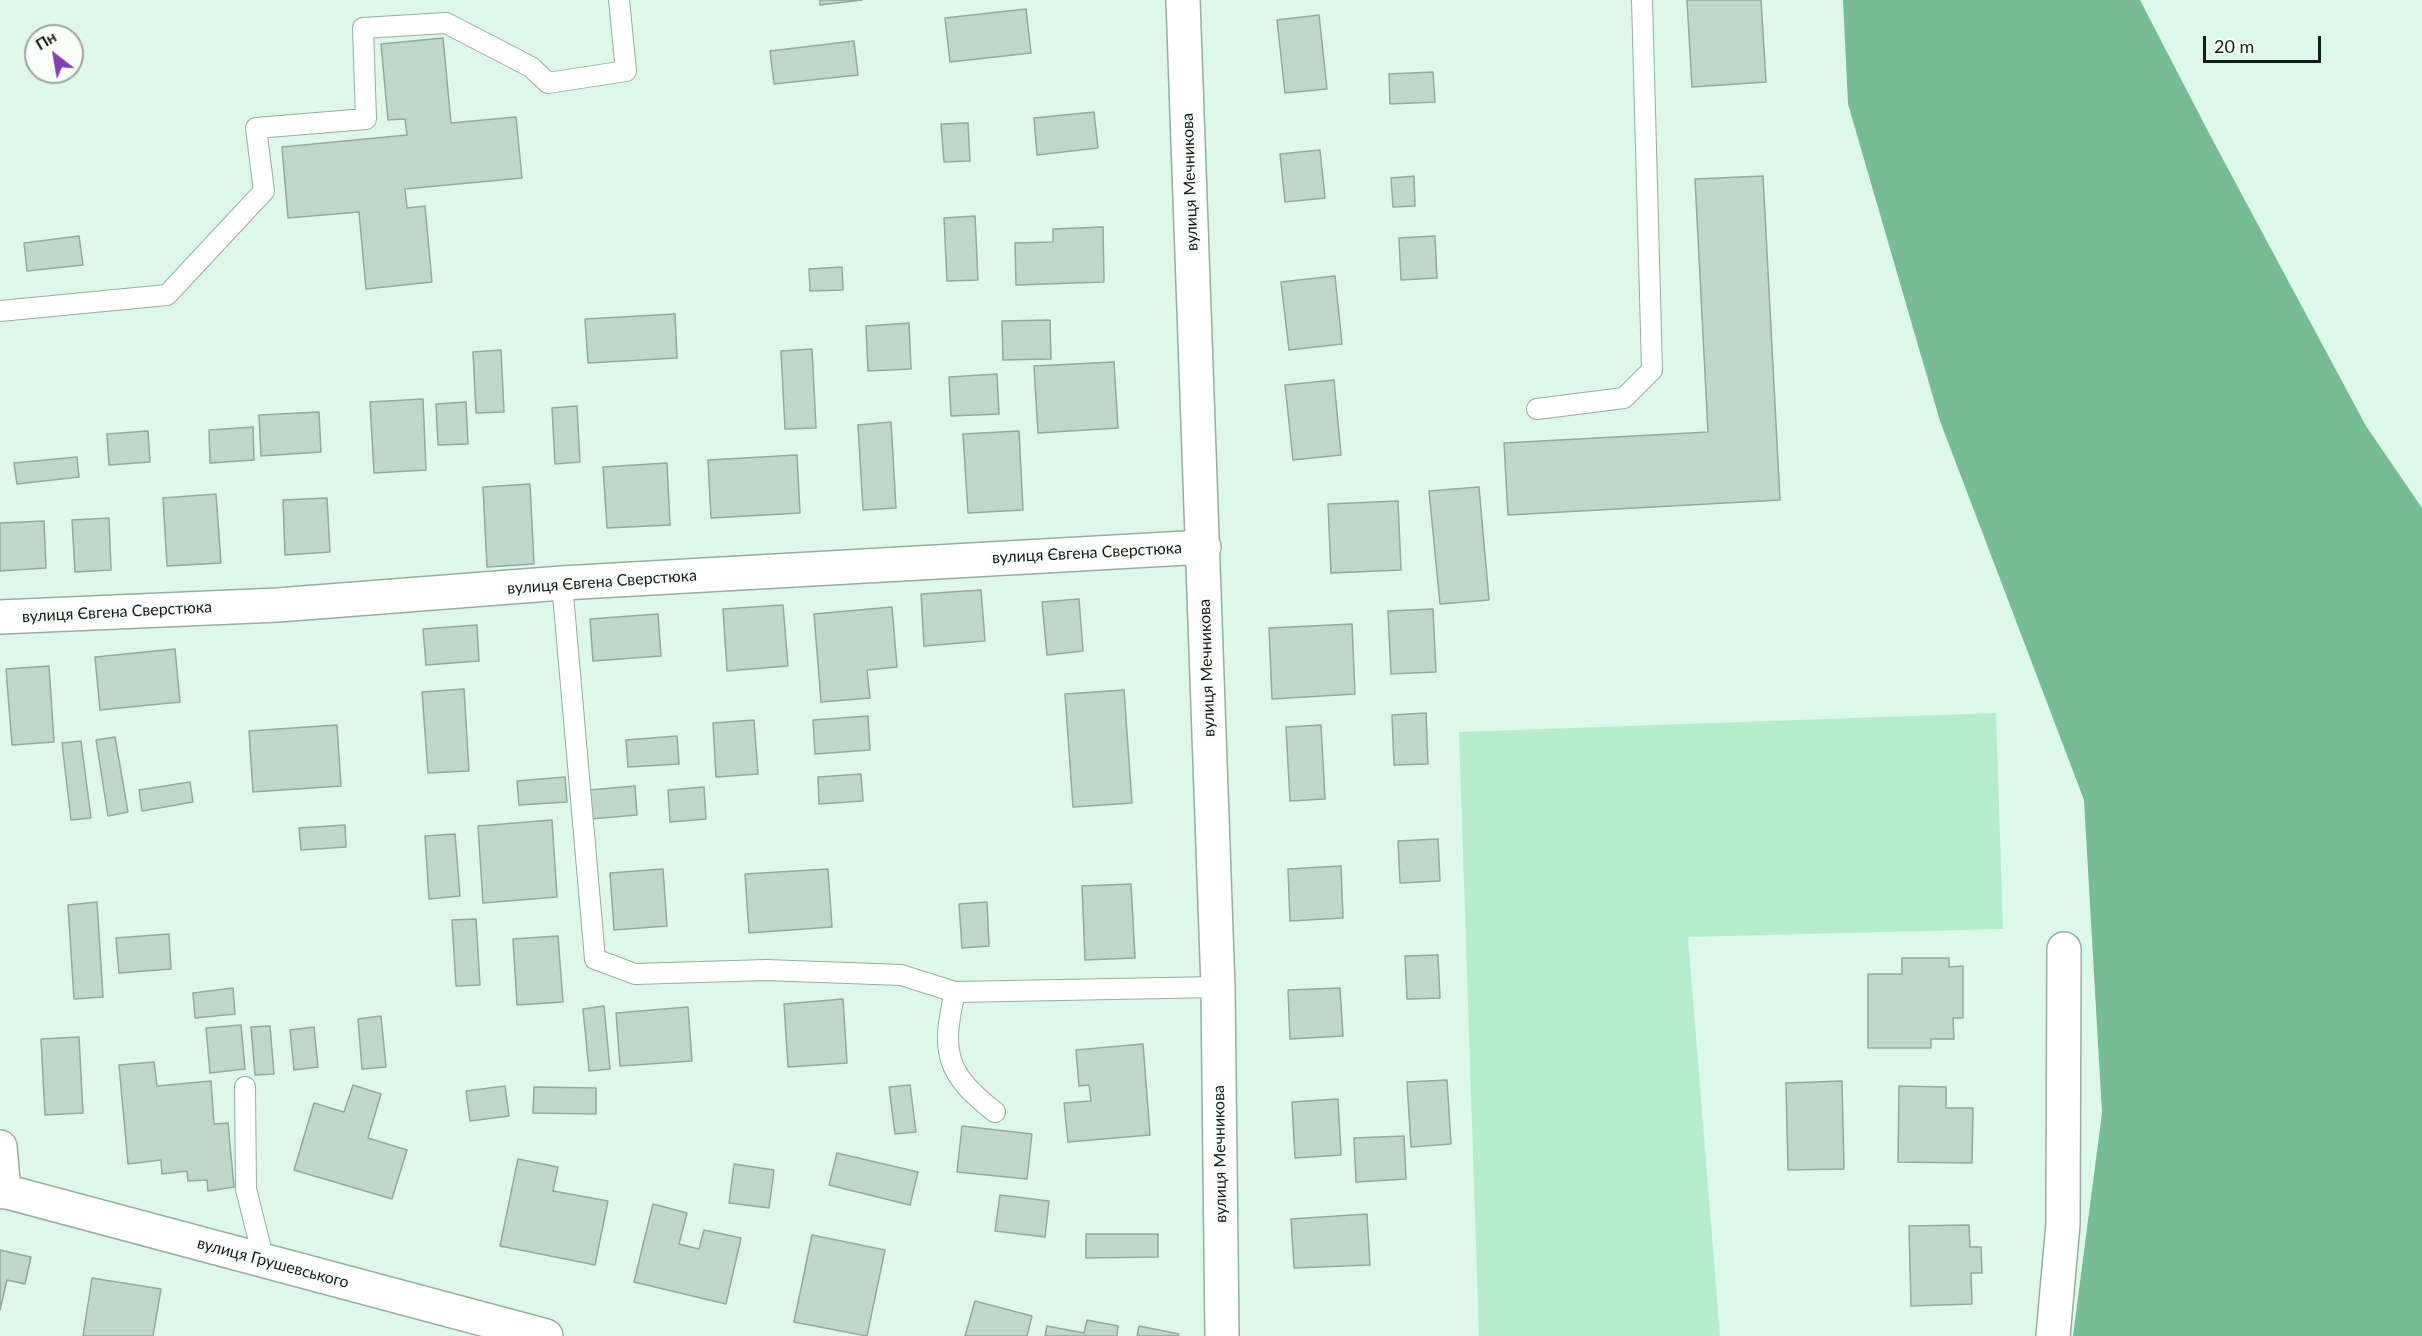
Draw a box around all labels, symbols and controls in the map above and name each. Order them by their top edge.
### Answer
north arrow [24,24,84,84]
scale bar [2206,24,2324,62]
text: Пн [32,26,59,53]
text: 20 m [2214,35,2254,57]
street label: вулиця Мечникова [1178,113,1202,251]
street label: вулиця Євгена Сверстюка [992,538,1182,568]
street label: вулиця Євгена Сверстюка [506,566,698,598]
street label: вулиця Євгена Сверстюка [22,597,212,627]
street label: вулиця Мечникова [1195,599,1219,737]
street label: вулиця Мечникова [1209,1085,1231,1223]
street label: вулиця Грушевського [195,1233,351,1293]

